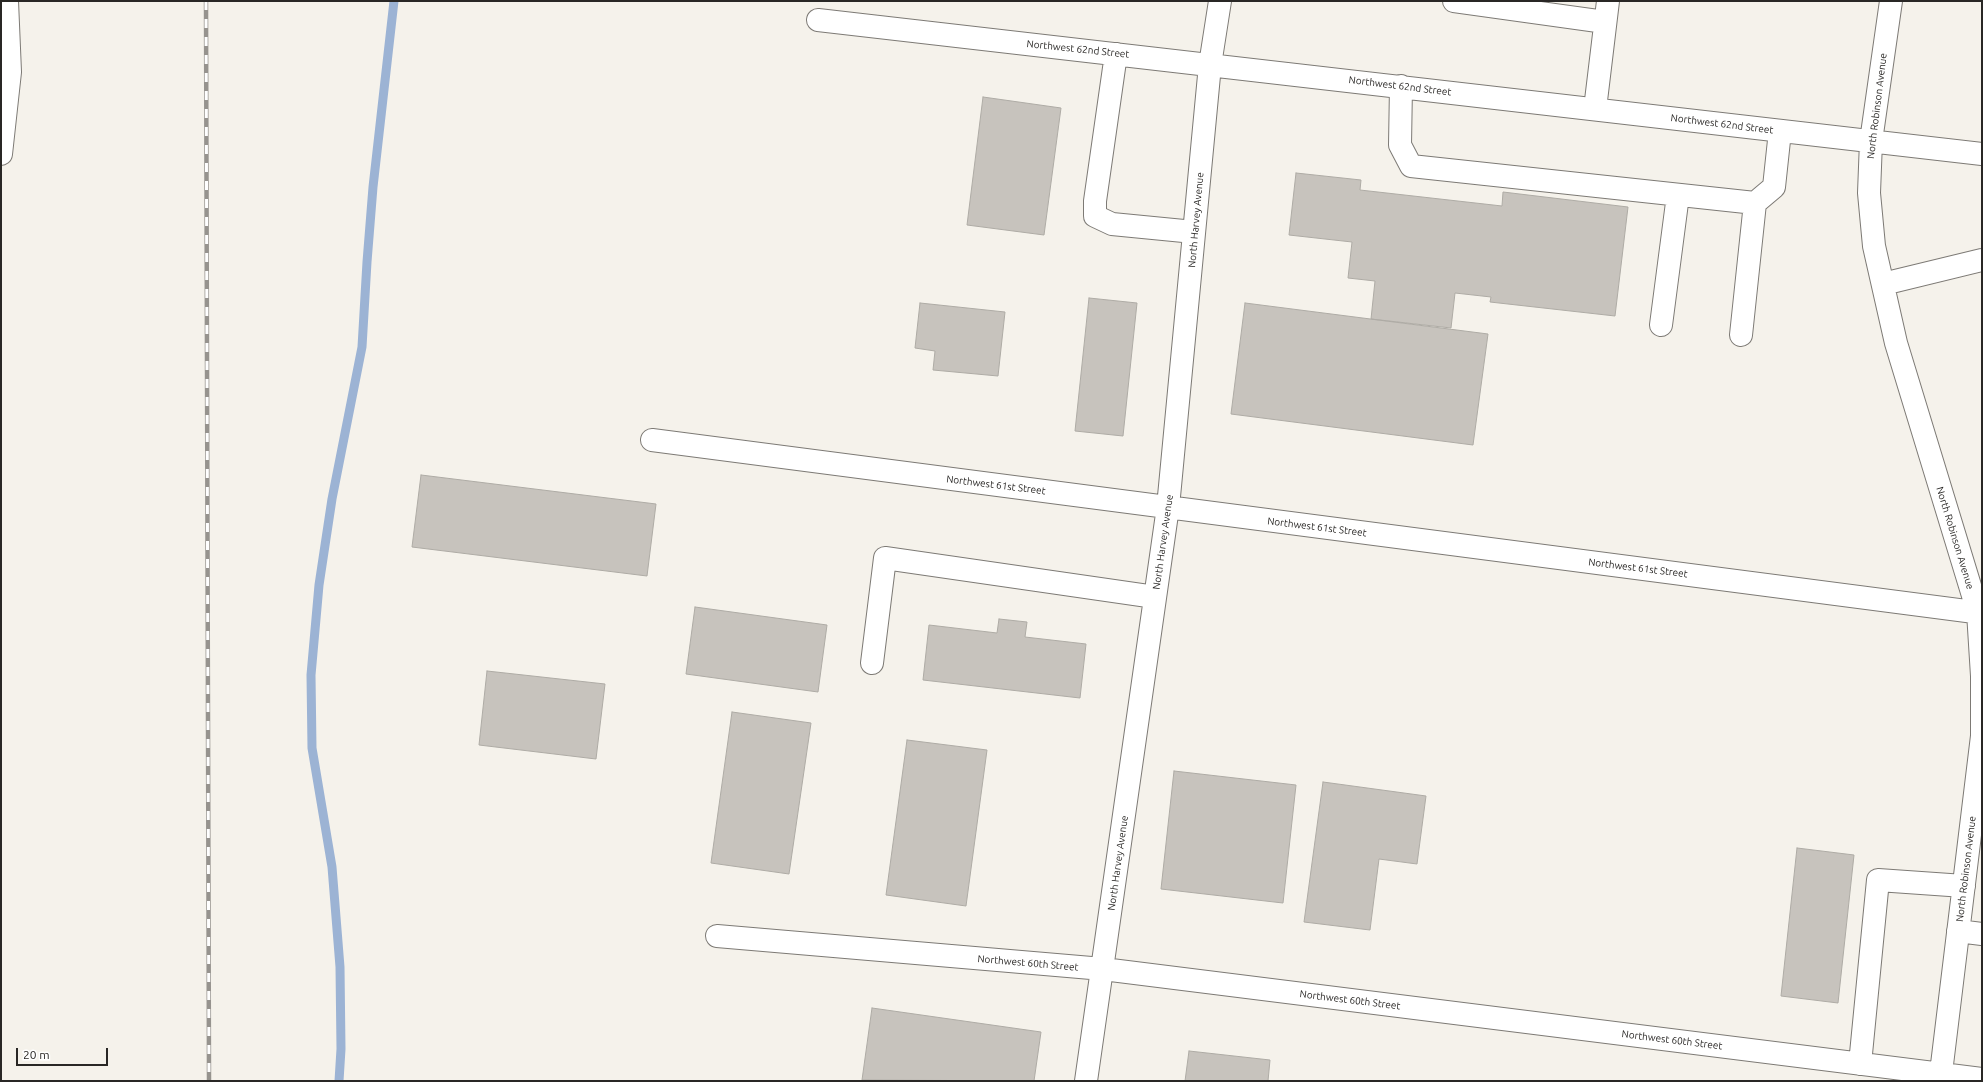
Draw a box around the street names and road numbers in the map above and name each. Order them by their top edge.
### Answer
street label: Northwest 62nd Street [1026,38,1130,60]
street label: North Robinson Avenue [1865,52,1889,160]
street label: Northwest 62nd Street [1348,74,1452,98]
street label: Northwest 62nd Street [1670,112,1774,136]
street label: North Harvey Avenue [1186,172,1206,268]
street label: Northwest 61st Street [946,473,1046,497]
street label: North Robinson Avenue [1934,485,1976,591]
street label: North Harvey Avenue [1150,494,1176,590]
street label: Northwest 61st Street [1267,515,1367,539]
street label: Northwest 61st Street [1588,556,1688,580]
street label: North Harvey Avenue [1105,815,1131,911]
street label: North Robinson Avenue [1954,815,1978,923]
street label: Northwest 60th Street [977,953,1079,973]
street label: Northwest 60th Street [1299,988,1401,1012]
street label: Northwest 60th Street [1621,1028,1723,1052]

